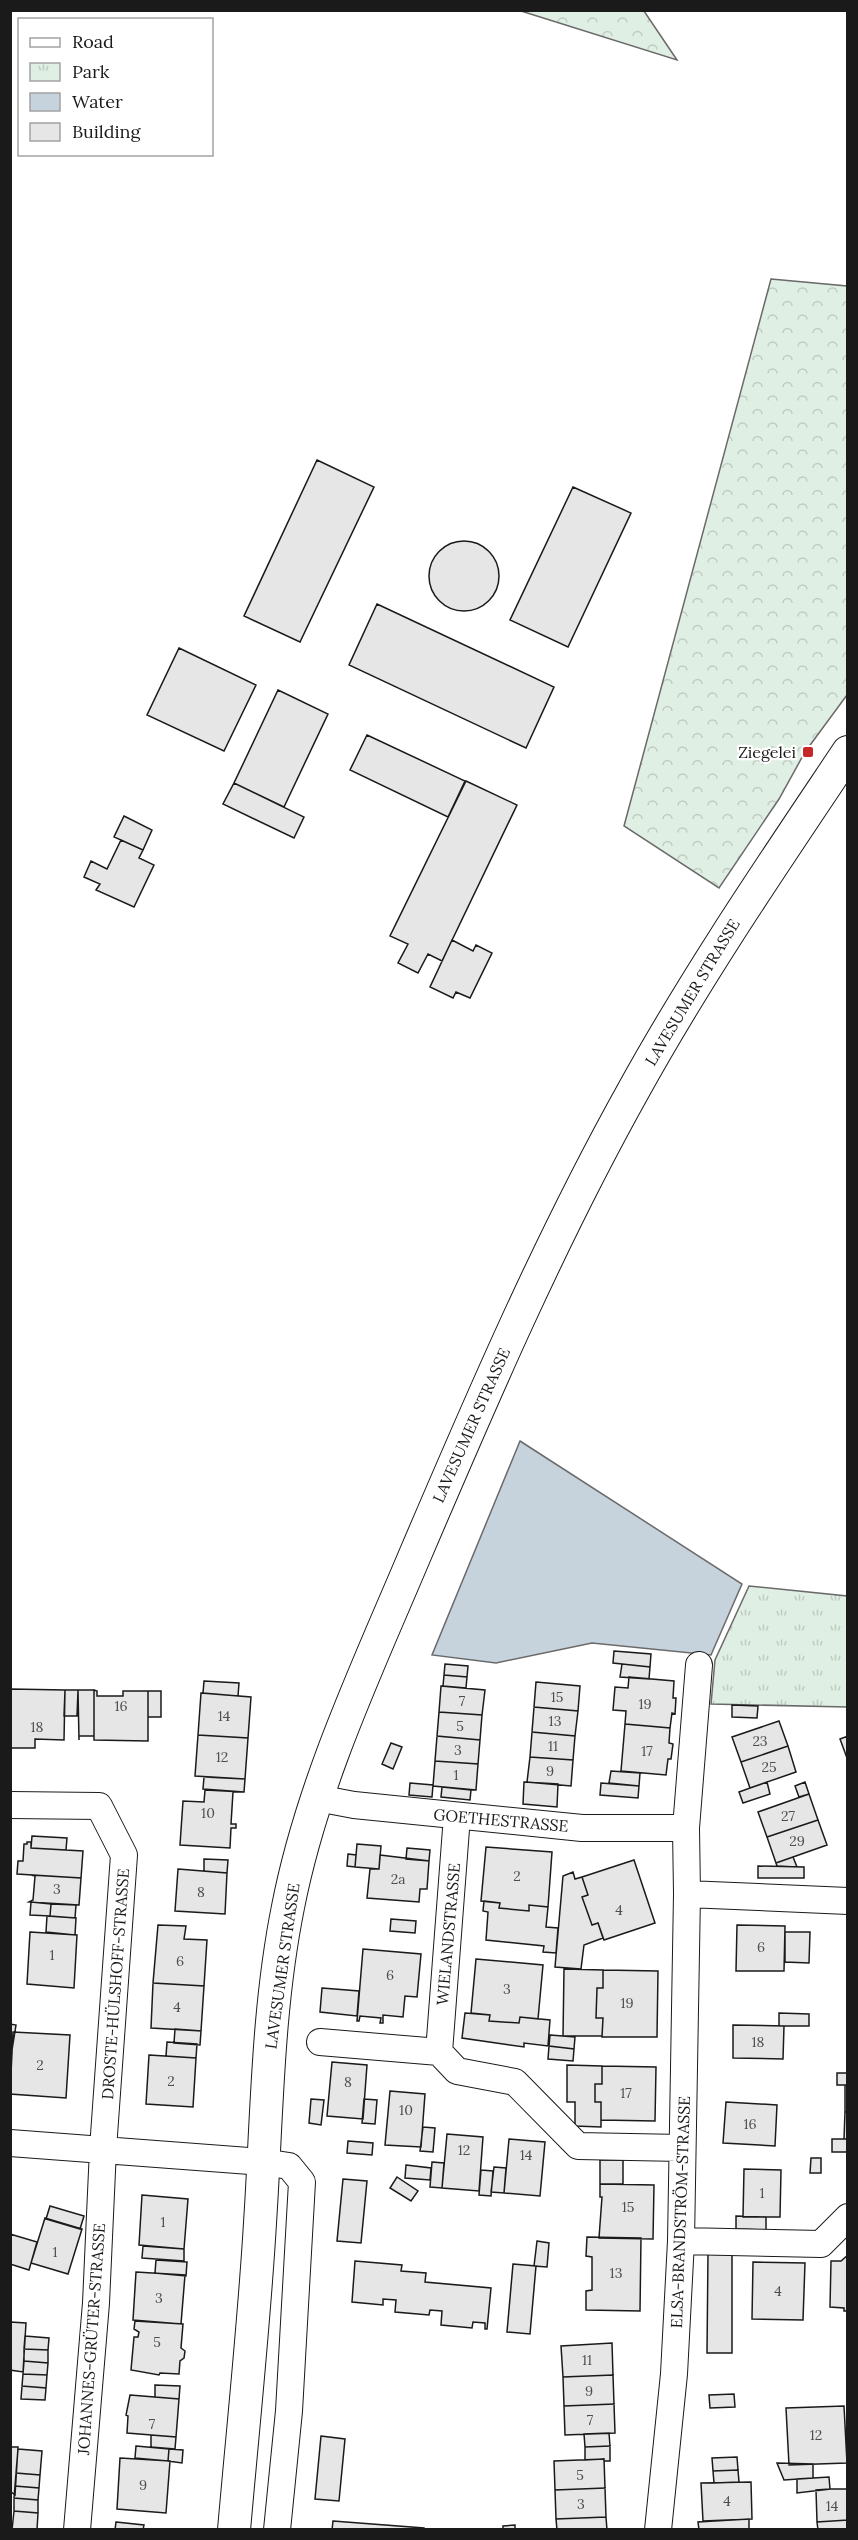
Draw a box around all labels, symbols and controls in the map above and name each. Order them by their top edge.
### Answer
legend [18,18,213,156]
text: Road [72,30,114,53]
text: Park [72,60,110,83]
text: Water [72,90,123,113]
text: Building [72,120,142,143]
place label: Ziegelei [738,742,796,762]
marker: Ziegelei [801,745,815,759]
street label: LAVESUMER STRASSE [640,915,744,1069]
street label: LAVESUMER STRASSE [428,1344,514,1506]
house number: 15 [551,1688,563,1706]
house number: 7 [459,1692,466,1710]
house number: 19 [638,1695,652,1713]
house number: 16 [114,1697,128,1715]
house number: 14 [218,1707,231,1725]
house number: 13 [549,1712,562,1730]
house number: 5 [456,1717,464,1735]
house number: 18 [31,1718,44,1736]
house number: 23 [752,1732,768,1750]
house number: 11 [548,1737,558,1755]
house number: 3 [454,1741,462,1759]
house number: 17 [641,1742,653,1760]
house number: 12 [216,1748,228,1766]
house number: 25 [761,1758,777,1776]
house number: 9 [546,1762,554,1780]
house number: 1 [453,1766,459,1784]
house number: 10 [201,1804,215,1822]
street label: GOETHESTRASSE [433,1804,569,1836]
house number: 27 [781,1807,796,1825]
house number: 29 [789,1832,805,1850]
street label: WIELANDSTRASSE [432,1862,464,2006]
house number: 2 [513,1867,521,1885]
street label: DROSTE-HÜLSHOFF-STRASSE [97,1868,133,2100]
house number: 2a [391,1870,405,1888]
house number: 3 [53,1880,61,1898]
street label: LAVESUMER STRASSE [260,1882,304,2050]
house number: 8 [197,1883,205,1901]
house number: 4 [615,1901,623,1919]
house number: 6 [757,1938,765,1956]
house number: 1 [49,1946,55,1964]
house number: 6 [176,1952,184,1970]
house number: 6 [386,1966,394,1984]
house number: 3 [503,1980,511,1998]
house number: 19 [620,1994,634,2012]
house number: 4 [173,1998,181,2016]
house number: 18 [752,2033,765,2051]
house number: 2 [36,2056,44,2074]
house number: 2 [167,2072,175,2090]
house number: 8 [344,2073,352,2091]
house number: 17 [620,2084,632,2102]
street label: ELSA-BRANDSTRÖM-STRASSE [666,2095,694,2329]
house number: 10 [399,2101,413,2119]
house number: 16 [743,2115,757,2133]
house number: 12 [458,2141,470,2159]
house number: 14 [520,2146,533,2164]
house number: 1 [759,2184,765,2202]
house number: 15 [622,2198,634,2216]
house number: 1 [160,2213,166,2231]
street label: JOHANNES-GRÜTER-STRASSE [73,2222,109,2457]
house number: 1 [52,2243,58,2261]
house number: 13 [610,2264,623,2282]
house number: 4 [774,2282,782,2300]
house number: 3 [155,2289,163,2307]
house number: 5 [153,2333,161,2351]
house number: 11 [582,2351,592,2369]
house number: 9 [585,2382,593,2400]
house number: 7 [587,2411,594,2429]
house number: 7 [149,2415,156,2433]
house number: 12 [810,2426,822,2444]
house number: 5 [576,2466,584,2484]
house number: 9 [139,2476,147,2494]
house number: 4 [723,2492,731,2510]
house number: 3 [577,2495,585,2513]
house number: 14 [826,2497,839,2515]

